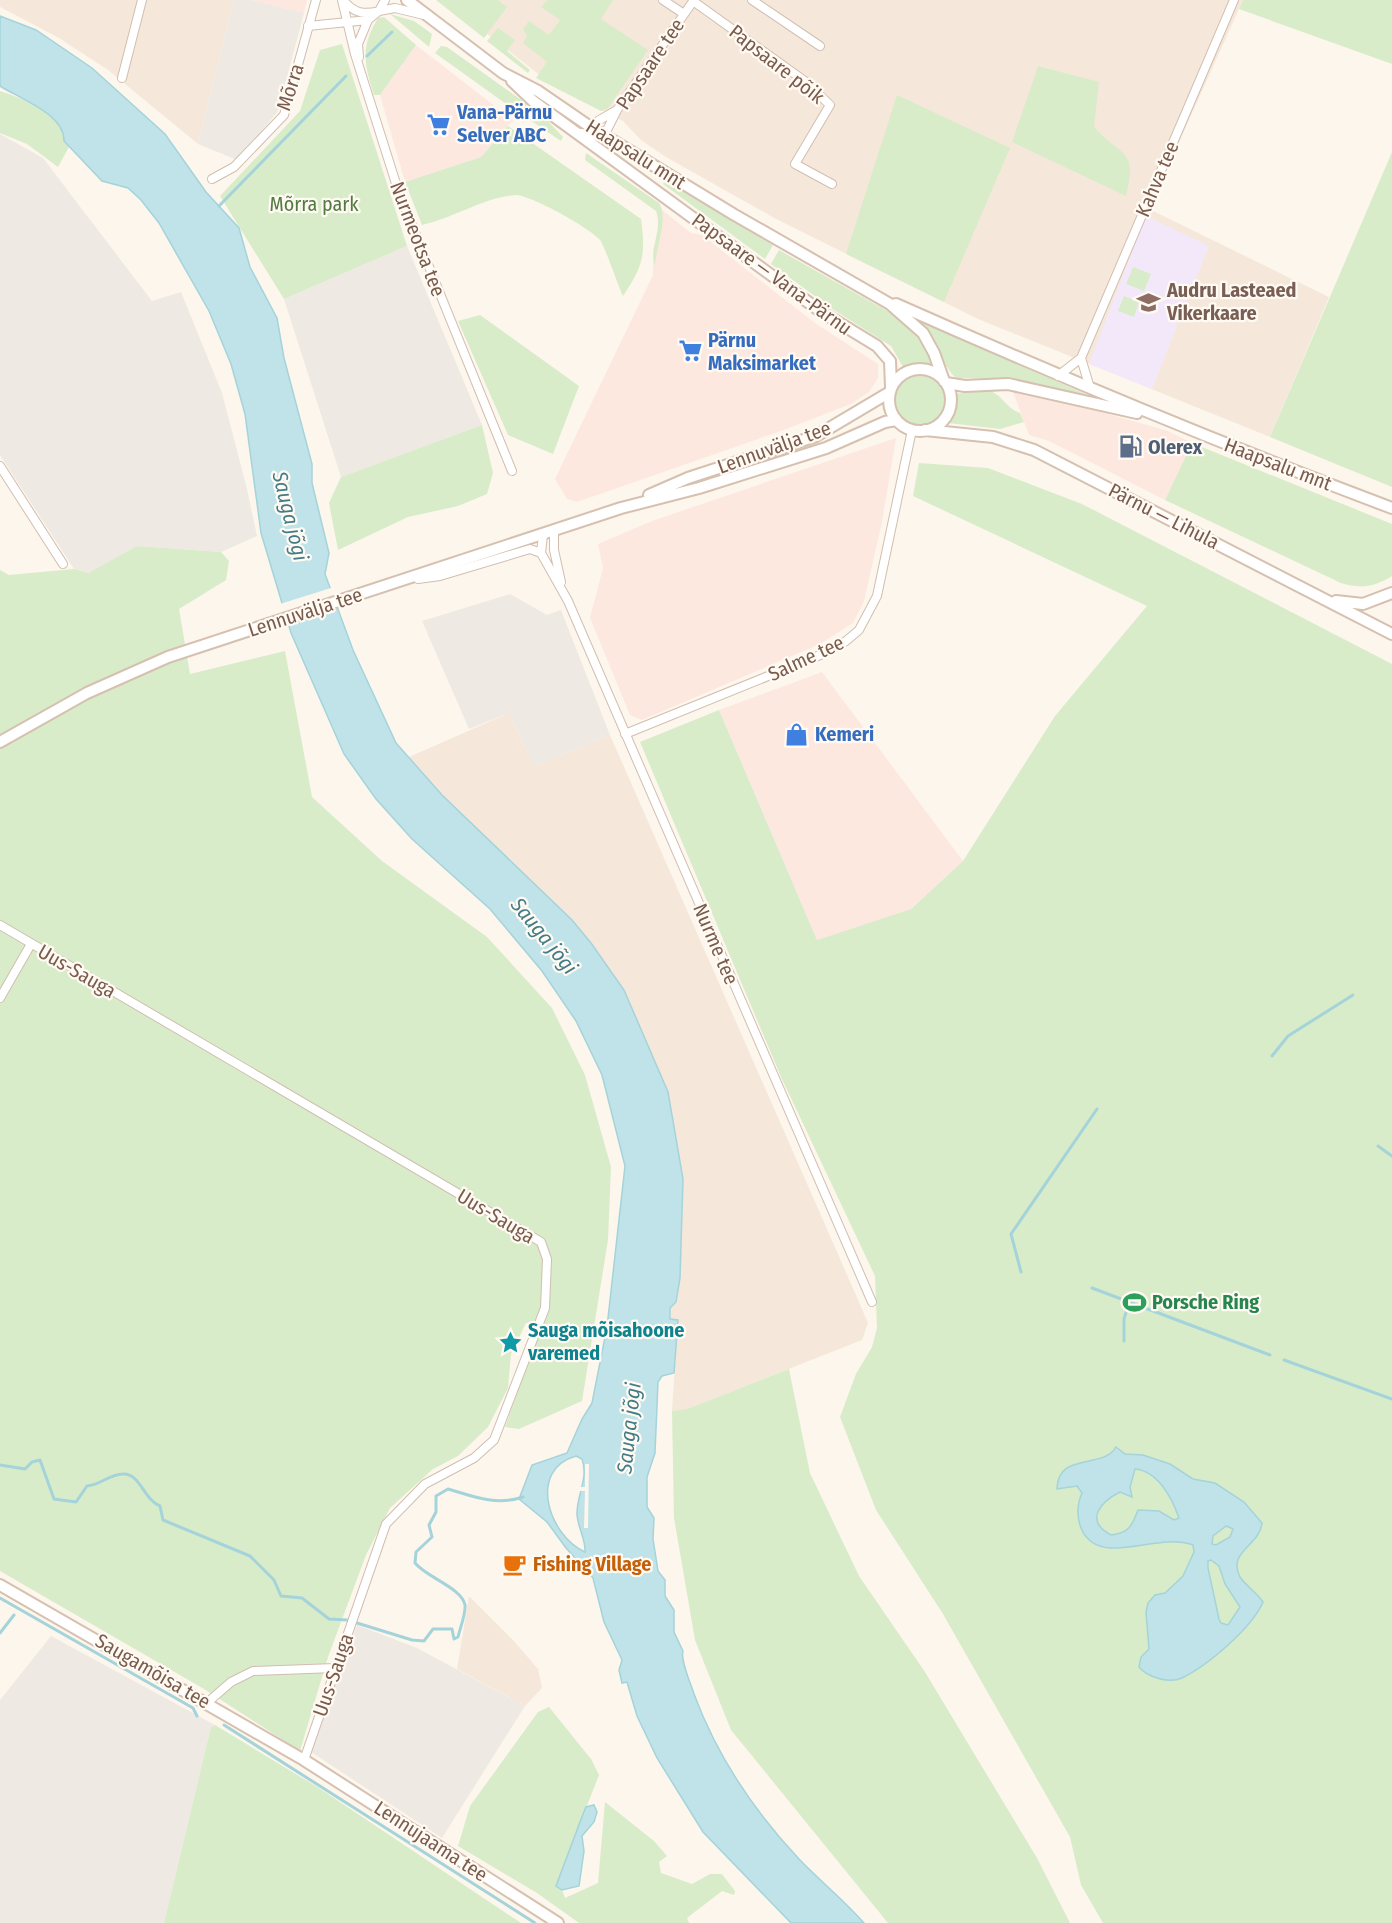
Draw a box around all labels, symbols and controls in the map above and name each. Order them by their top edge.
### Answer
street label: Papsaare tee [611,14,689,114]
street label: Papsaare põik [725,19,830,109]
street label: Mõrra [271,61,309,113]
place label: Vana-Pärnu Selver ABC [456,100,552,147]
supermarket icon: Vana-Pärnu Selver ABC [426,111,452,137]
street label: Haapsalu mnt [582,114,691,194]
street label: Kahva tee [1130,138,1184,220]
street label: Nurmeotsa tee [385,178,451,300]
park label: Mõrra park [269,192,359,216]
street label: Papsaare — Vana-Pärnu [687,208,857,340]
place label: Audru Lasteaed Vikerkaare [1166,278,1296,325]
school or university icon: Audru Lasteaed Vikerkaare [1136,289,1162,315]
place label: Pärnu Maksimarket [708,328,817,375]
supermarket icon: Pärnu Maksimarket [677,338,703,364]
street label: Lennuvälja tee [714,415,834,479]
street label: Haapsalu mnt [1221,433,1336,496]
fuel station icon: Olerex [1117,434,1143,460]
place label: Olerex [1148,435,1203,459]
water label: Sauga jõgi [266,468,314,564]
street label: Pärnu — Lihula [1105,478,1223,554]
street label: Lennuvälja tee [245,582,365,642]
street label: Salme tee [764,630,848,686]
shop icon: Kemeri [784,721,810,747]
place label: Kemeri [815,722,874,746]
water label: Sauga jõgi [505,892,583,980]
street label: Nurme tee [688,900,744,988]
street label: Uus-Sauga [34,939,120,1003]
street label: Uus-Sauga [453,1184,539,1248]
sports icon: Porsche Ring [1121,1289,1147,1315]
place label: Porsche Ring [1152,1290,1259,1314]
place label: Sauga mõisahoone varemed [527,1318,684,1365]
place icon: Sauga mõisahoone varemed [497,1329,523,1355]
water label: Sauga jõgi [611,1381,647,1476]
cafe icon: Fishing Village [502,1551,528,1577]
place label: Fishing Village [533,1552,651,1576]
street label: Saugamõisa tee [91,1628,215,1714]
street label: Uus-Sauga [308,1630,358,1720]
street label: Lennujaama tee [370,1795,492,1887]

